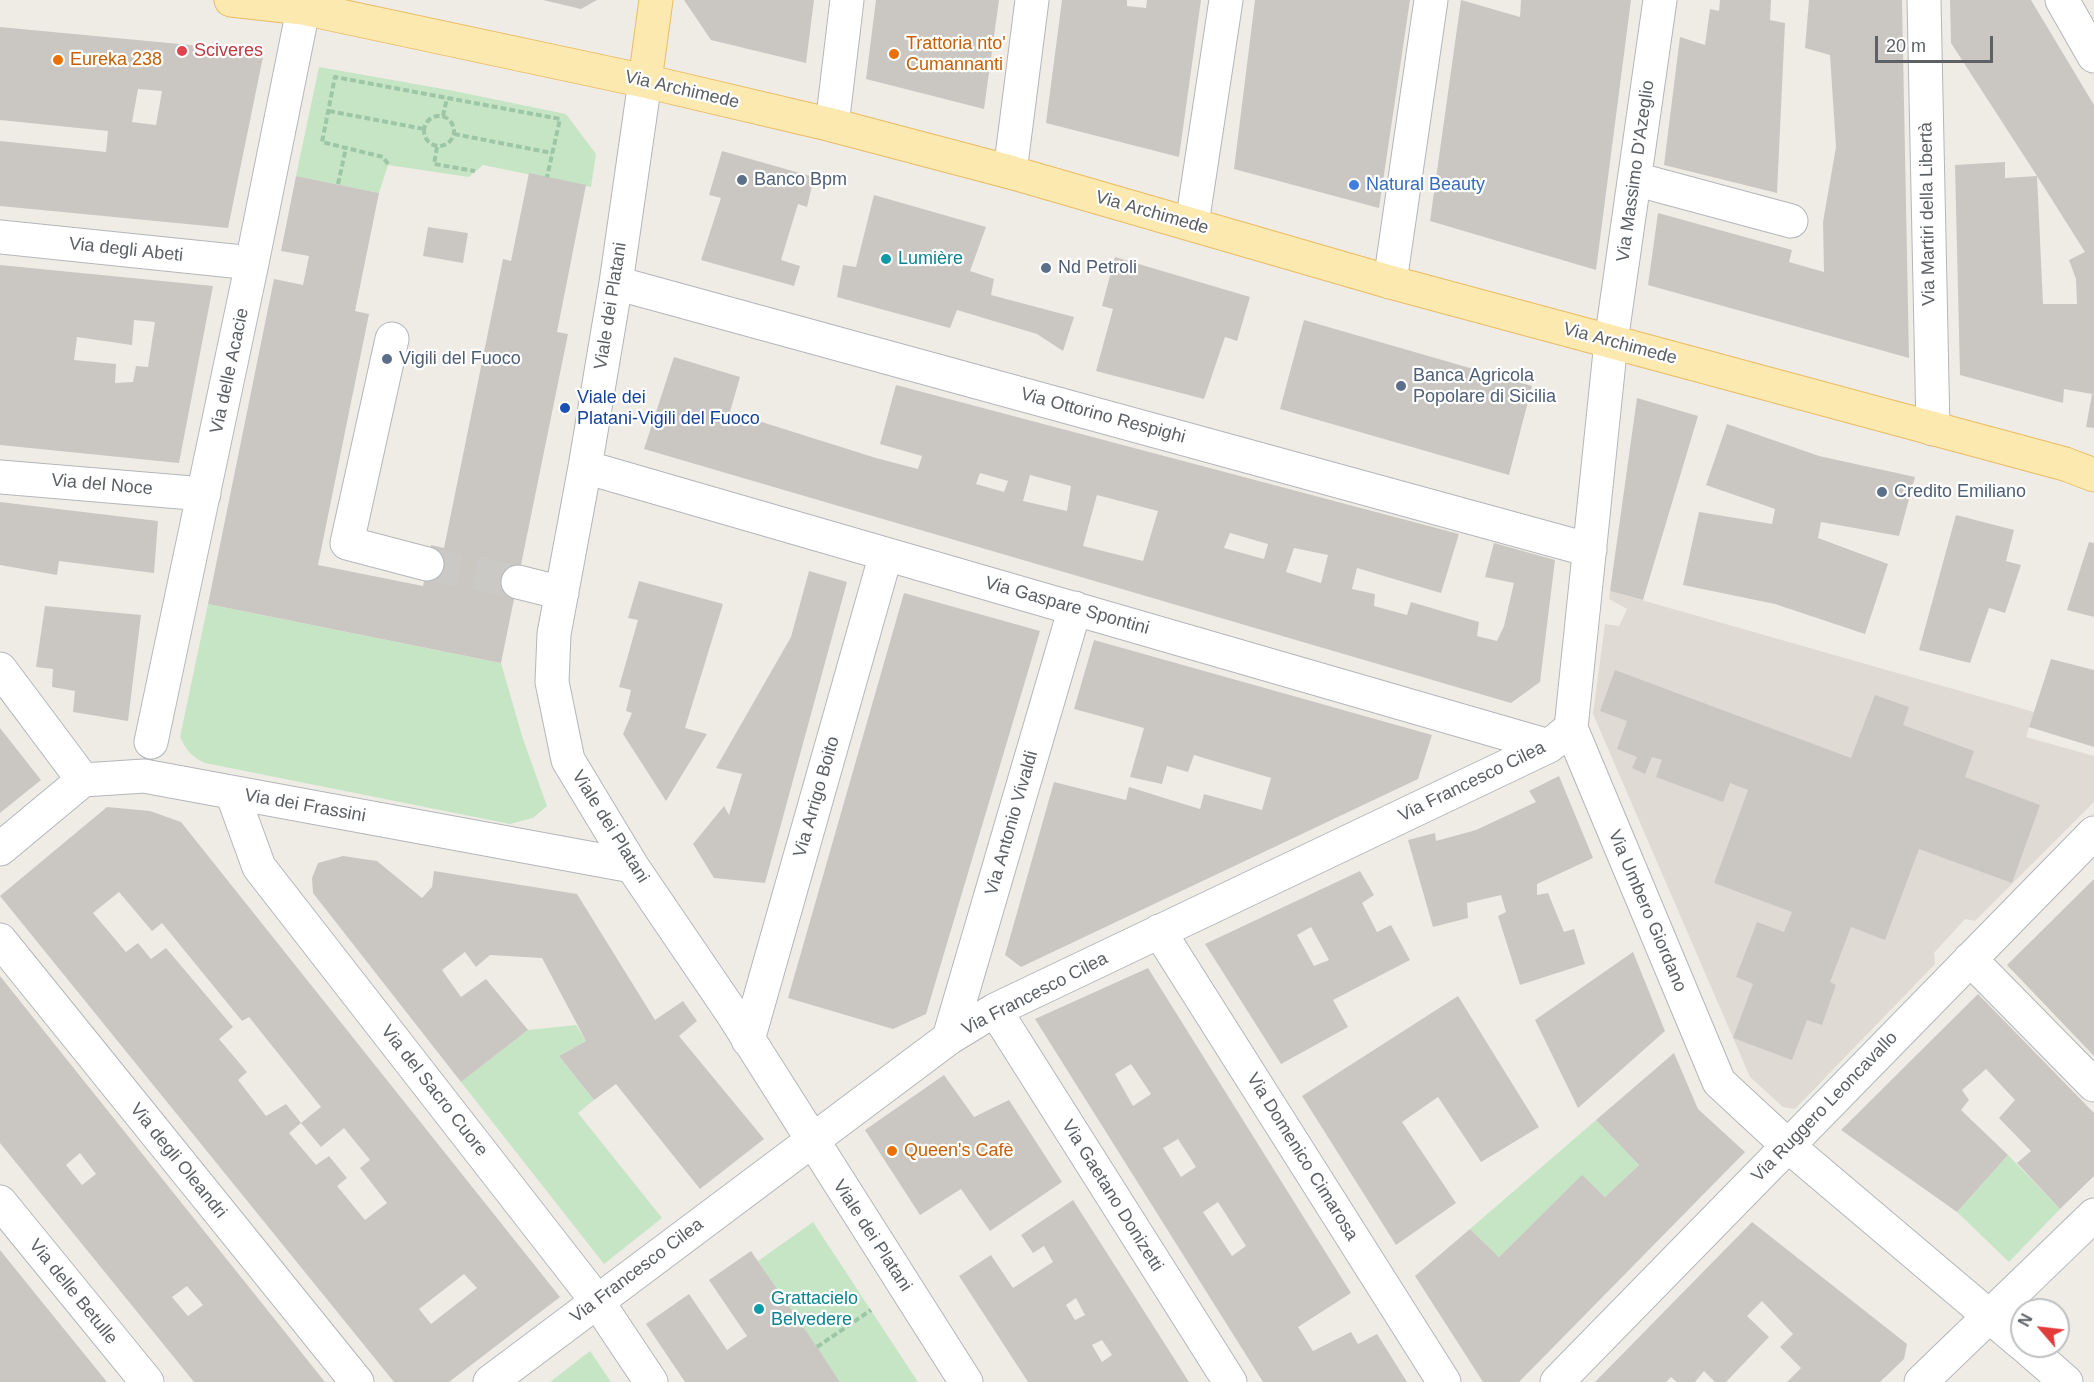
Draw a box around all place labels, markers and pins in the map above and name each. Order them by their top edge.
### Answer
place label: Trattoria nto' Cumannanti [906,33,1006,76]
place label: Sciveres [194,40,263,62]
marker: Sciveres [175,44,189,58]
marker: Trattoria nto' Cumannanti [887,47,901,61]
place label: Eureka 238 [70,49,162,71]
marker: Eureka 238 [51,53,65,67]
place label: Banco Bpm [754,169,847,191]
marker: Banco Bpm [735,173,749,187]
place label: Natural Beauty [1366,174,1485,196]
marker: Natural Beauty [1347,178,1361,192]
place label: Lumière [898,248,963,270]
marker: Lumière [879,252,893,266]
place label: Nd Petroli [1058,257,1137,279]
marker: Nd Petroli [1039,261,1053,275]
place label: Vigili del Fuoco [399,348,521,370]
marker: Vigili del Fuoco [380,352,394,366]
place label: Banca Agricola Popolare di Sicilia [1413,365,1556,407]
marker: Banca Agricola Popolare di Sicilia [1394,379,1408,393]
place label: Viale dei Platani-Vigili del Fuoco [577,387,760,430]
marker: Viale dei Platani-Vigili del Fuoco [558,401,572,415]
place label: Credito Emiliano [1894,481,2026,503]
marker: Credito Emiliano [1875,485,1889,499]
place label: Queen's Cafè [904,1140,1014,1162]
marker: Queen's Cafè [885,1144,899,1158]
place label: Grattacielo Belvedere [771,1288,858,1330]
marker: Grattacielo Belvedere [752,1302,766,1316]

